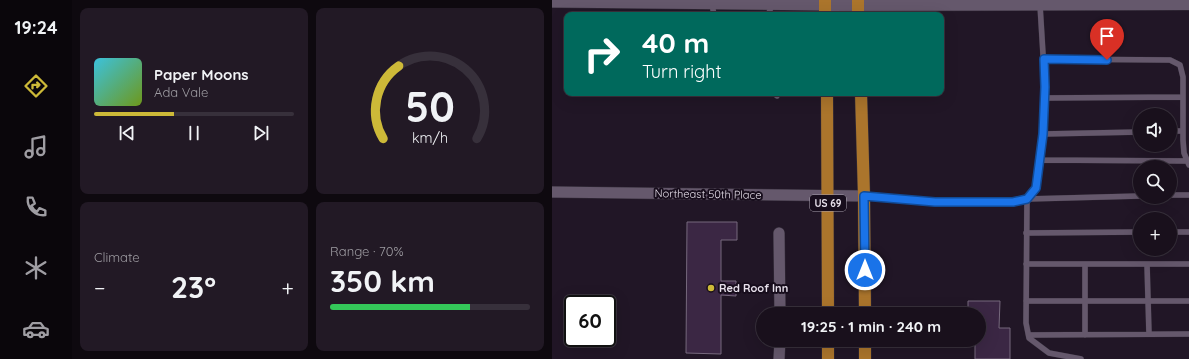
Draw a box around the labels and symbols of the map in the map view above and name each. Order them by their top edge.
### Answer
pin [1090,19,1124,60]
street label: Northeast 50th Place [654,186,762,202]
road number: US 69 [810,195,846,211]
position arrow [844,249,886,291]
place label: Red Roof Inn [719,281,788,295]
marker: Red Roof Inn [706,283,716,293]
speed limit sign: 60 [564,295,616,347]

